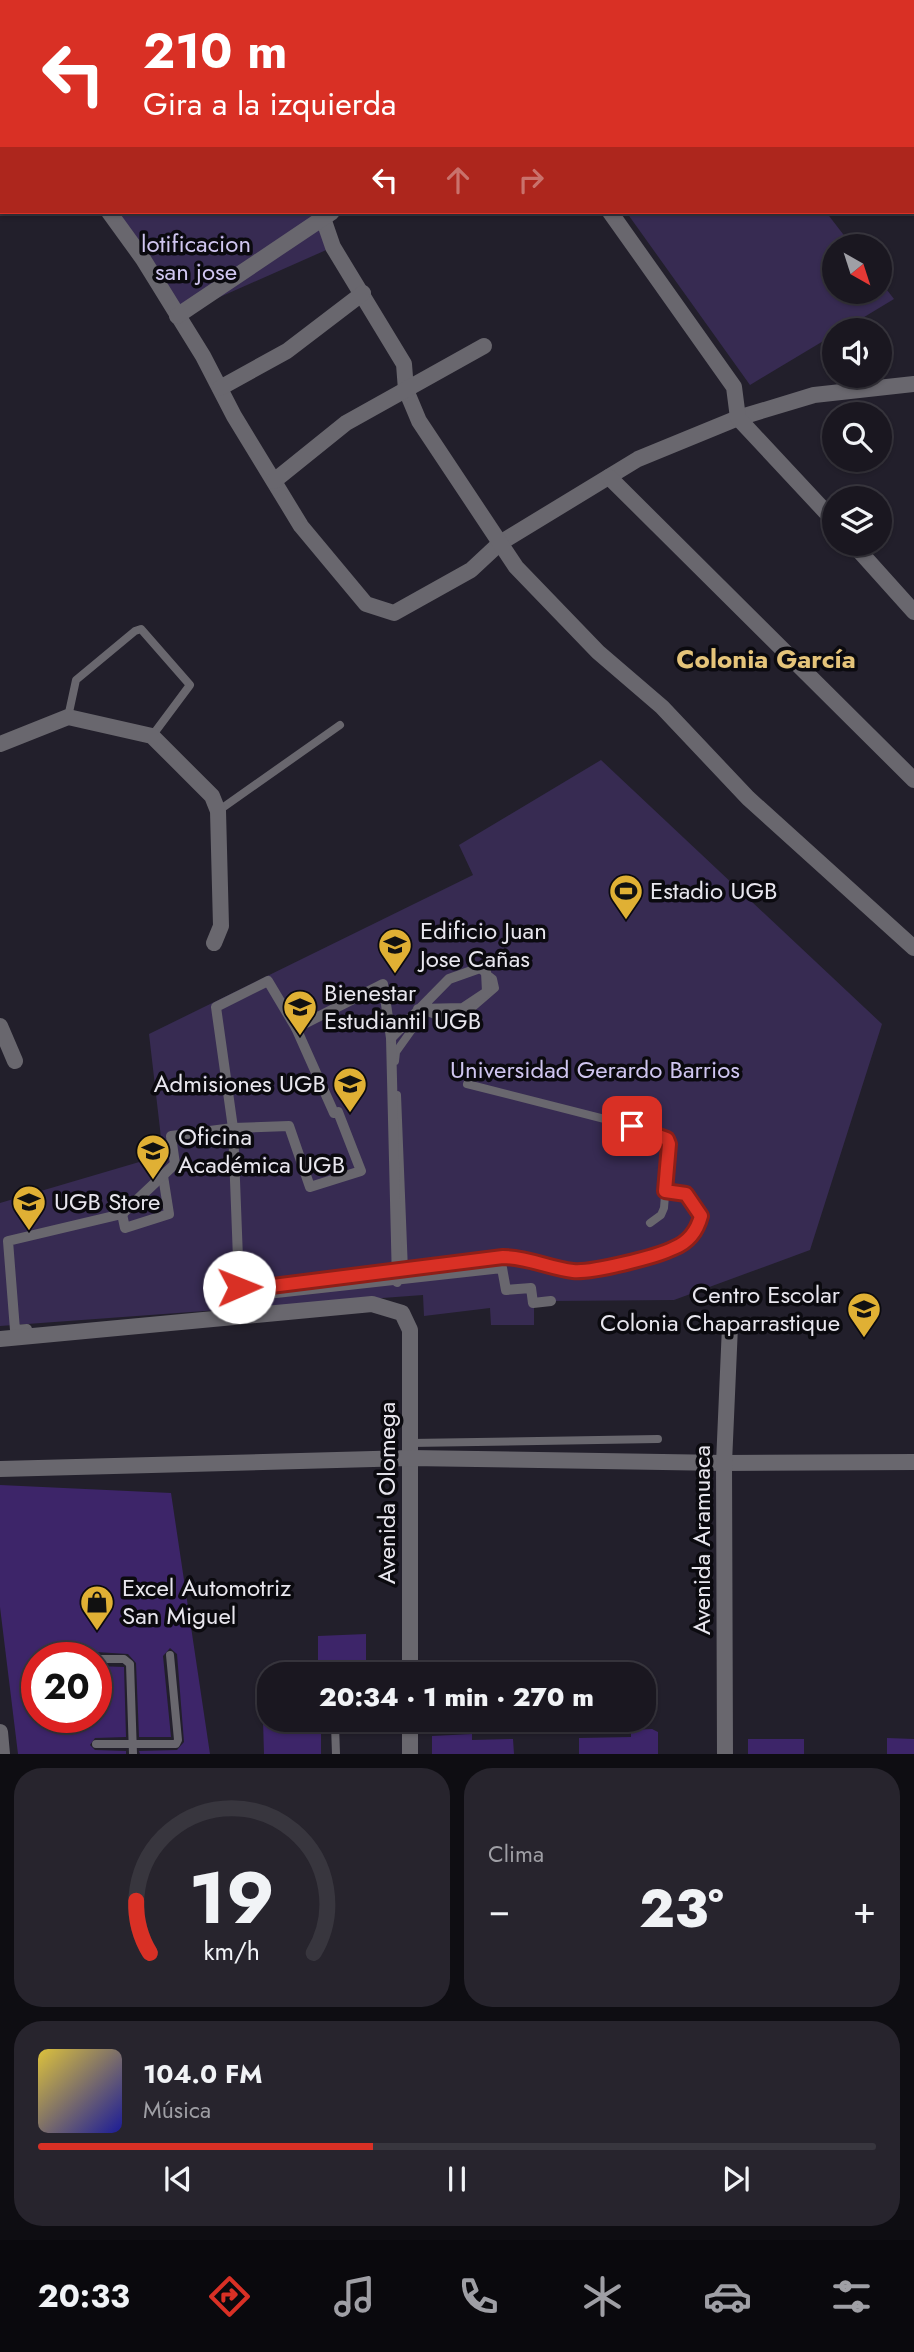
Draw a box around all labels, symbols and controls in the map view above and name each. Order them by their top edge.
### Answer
text: 210 m [143,16,287,86]
icon: left [28,28,119,119]
text: Gira a la izquierda [143,81,396,127]
icon: left [366,161,404,199]
icon: ahead [439,161,477,199]
icon: right [512,161,550,199]
park label: lotificacion san jose [141,226,251,289]
north arrow [822,234,892,304]
map controls [822,234,892,556]
button: sound [822,318,892,388]
button: search [822,402,892,472]
button: layers [822,486,892,556]
district label: Colonia García [676,640,856,678]
sports icon: Estadio UGB [607,872,645,921]
place label: Estadio UGB [650,873,777,908]
place label: Edificio Juan Jose Cañas [417,913,547,976]
school or university icon: Edificio Juan Jose Cañas [376,926,414,975]
place label: Bienestar Estudiantil UGB [324,975,481,1038]
school or university icon: Bienestar Estudiantil UGB [281,988,319,1037]
park label: Universidad Gerardo Barrios [450,1052,740,1087]
school or university icon: Admisiones UGB [331,1065,369,1114]
place label: Admisiones UGB [154,1066,326,1101]
pin [602,1096,662,1156]
icon: arrive [613,1107,651,1145]
place label: Oficina Académica UGB [178,1119,345,1182]
school or university icon: Oficina Académica UGB [134,1132,172,1181]
school or university icon: UGB Store [10,1183,48,1232]
place label: UGB Store [54,1184,160,1219]
position arrow [202,1250,276,1324]
place label: Centro Escolar Colonia Chaparrastique [600,1277,841,1340]
school or university icon: Centro Escolar Colonia Chaparrastique [845,1290,883,1339]
street label: Avenida Olomega [369,1402,404,1584]
street label: Avenida Aramuaca [684,1445,719,1635]
place label: Excel Automotriz San Miguel [122,1570,291,1633]
shop icon: Excel Automotriz San Miguel [78,1583,116,1632]
speed limit sign: 20 [21,1642,112,1733]
text: 20:34 · 1 min · 270 m [319,1678,594,1716]
text: Clima [488,1837,544,1871]
text: 19 [189,1846,275,1951]
text: 23° [639,1871,724,1947]
text: − [488,1882,510,1937]
text: + [853,1882,876,1937]
text: km/h [204,1933,260,1969]
text: 104.0 FM [143,2055,263,2093]
text: Música [143,2093,211,2127]
icon: previous [159,2160,197,2198]
icon: pause [438,2160,476,2198]
icon: next [717,2160,755,2198]
icon: directions [205,2272,254,2321]
icon: music [330,2272,379,2321]
icon: phone [454,2272,503,2321]
icon: climate [578,2272,627,2321]
icon: car [703,2272,752,2321]
icon: filters [827,2272,876,2321]
text: 20:33 [38,2273,130,2319]

